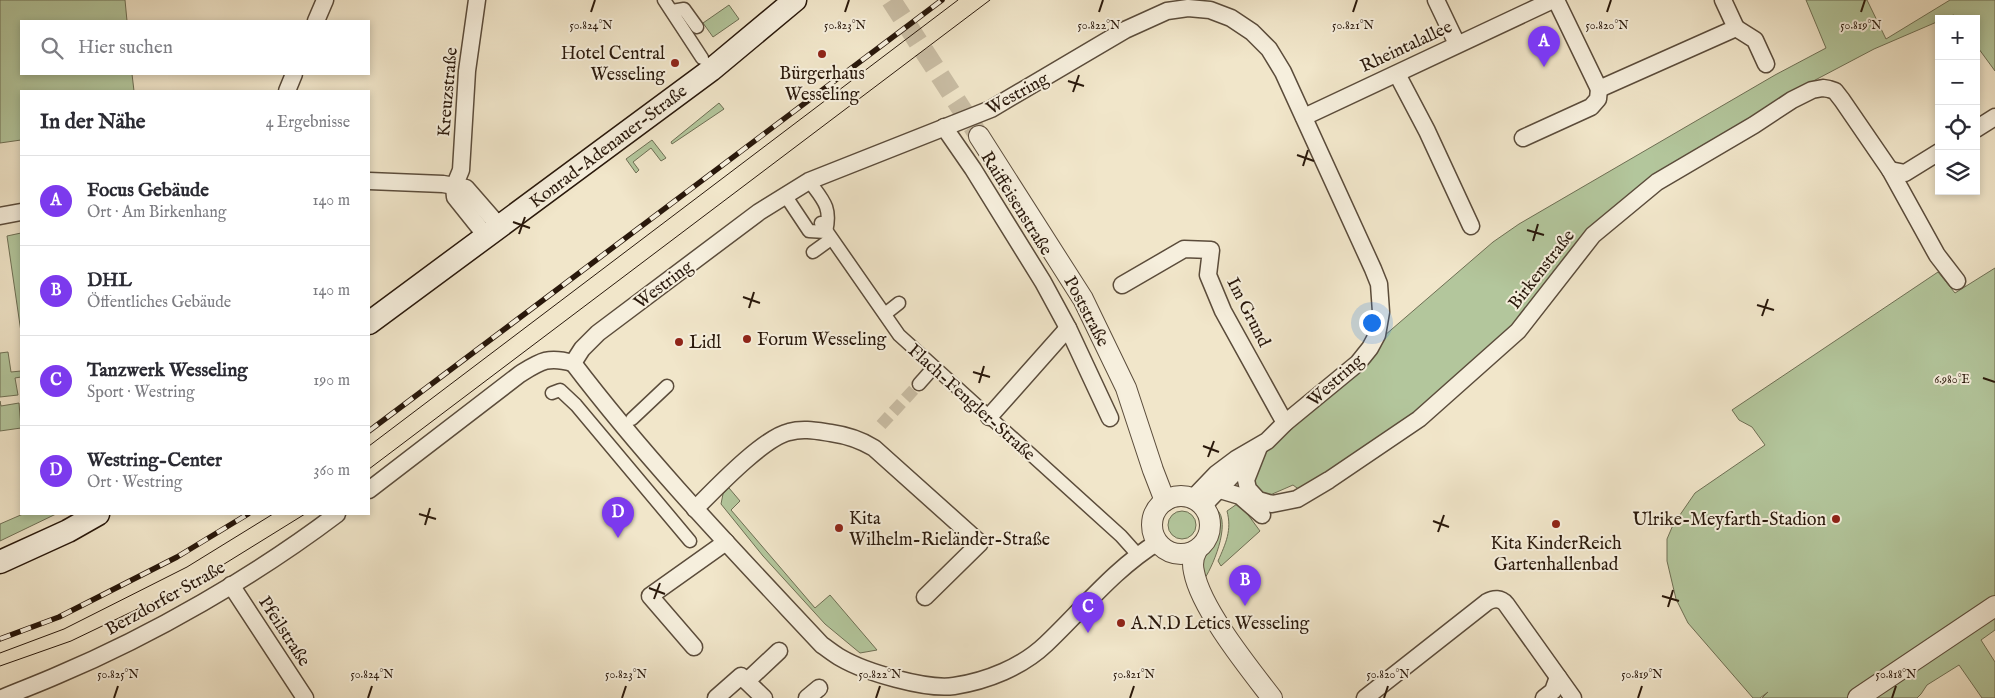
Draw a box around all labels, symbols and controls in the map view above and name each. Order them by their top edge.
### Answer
map controls [1935,15,1980,195]
button: + [1935,15,1980,60]
street label: Rheintalallee [1357,16,1456,79]
text: 50.824°N [569,18,613,33]
text: 50.823°N [824,18,866,33]
text: 50.822°N [1078,18,1121,33]
text: 50.821°N [1332,18,1374,33]
text: 50.820°N [1585,18,1629,33]
text: 50.819°N [1840,18,1882,33]
search box [20,20,370,75]
pin: A [1528,26,1560,67]
icon: search [38,34,66,62]
text: Hier suchen [78,36,173,60]
place label: Hotel Central Wesseling [561,43,665,87]
street label: Kreuzstraße [433,46,464,138]
marker: Bürgerhaus Wesseling [816,48,828,60]
marker: Hotel Central Wesseling [669,57,681,69]
button: − [1935,60,1980,105]
place label: Bürgerhaus Wesseling [779,63,865,107]
street label: Westring [982,68,1053,121]
street label: Konrad-Adenauer-Straße [525,80,692,214]
button: locate [1935,105,1980,150]
text: In der Nähe [40,109,146,136]
text: 4 Ergebnisse [266,113,350,133]
street label: Raiffeisenstraße [975,147,1057,260]
button: layers [1935,150,1980,195]
text: Focus Gebäude [87,179,209,203]
text: A [51,191,61,211]
text: 140 m [312,191,350,211]
text: Ort · Am Birkenhang [87,203,226,223]
street label: Birkenstraße [1504,225,1581,314]
street label: Westring [630,255,698,315]
text: DHL [87,269,132,293]
street label: Poststraße [1058,272,1114,351]
street label: Im Grund [1220,274,1275,352]
text: B [51,281,61,301]
text: 140 m [312,281,350,301]
text: Öffentliches Gebäude [87,293,231,313]
your location [1359,310,1385,336]
place label: Forum Wesseling [757,329,886,352]
place label: Lidl [689,332,721,355]
marker: Forum Wesseling [741,333,753,345]
marker: Lidl [673,336,685,348]
street label: Flach-Fengler-Straße [902,340,1040,467]
street label: Westring [1303,350,1369,412]
text: Tanzwerk Wesseling [87,359,248,383]
text: C [50,371,62,391]
text: 190 m [313,371,350,391]
text: 6.980°E [1934,372,1970,387]
text: Sport · Westring [87,383,195,403]
text: Westring-Center [87,449,222,473]
text: D [50,461,62,481]
text: 360 m [314,461,350,481]
text: Ort · Westring [87,473,182,493]
pin: D [602,497,634,538]
place label: Kita Wilhelm-Rieländer-Straße [849,508,1050,552]
place label: Ulrike-Meyfarth-Stadion [1632,509,1826,532]
marker: Ulrike-Meyfarth-Stadion [1830,513,1842,525]
marker: Kita KinderReich Gartenhallenbad [1550,518,1562,530]
marker: Kita Wilhelm-Rieländer-Straße [833,522,845,534]
place label: Kita KinderReich Gartenhallenbad [1490,533,1622,577]
street label: Berzdorfer Straße [102,557,230,642]
pin: B [1229,565,1261,606]
street label: Pfeilstraße [252,592,315,671]
pin: C [1072,592,1104,633]
place label: A.N.D Letics Wesseling [1130,613,1310,636]
marker: A.N.D Letics Wesseling [1115,617,1127,629]
text: 50.825°N [97,667,139,682]
text: 50.824°N [350,667,394,682]
text: 50.823°N [605,667,647,682]
text: 50.822°N [859,667,902,682]
text: 50.821°N [1113,667,1155,682]
text: 50.820°N [1366,667,1410,682]
text: 50.819°N [1621,667,1663,682]
text: 50.818°N [1876,667,1917,682]

